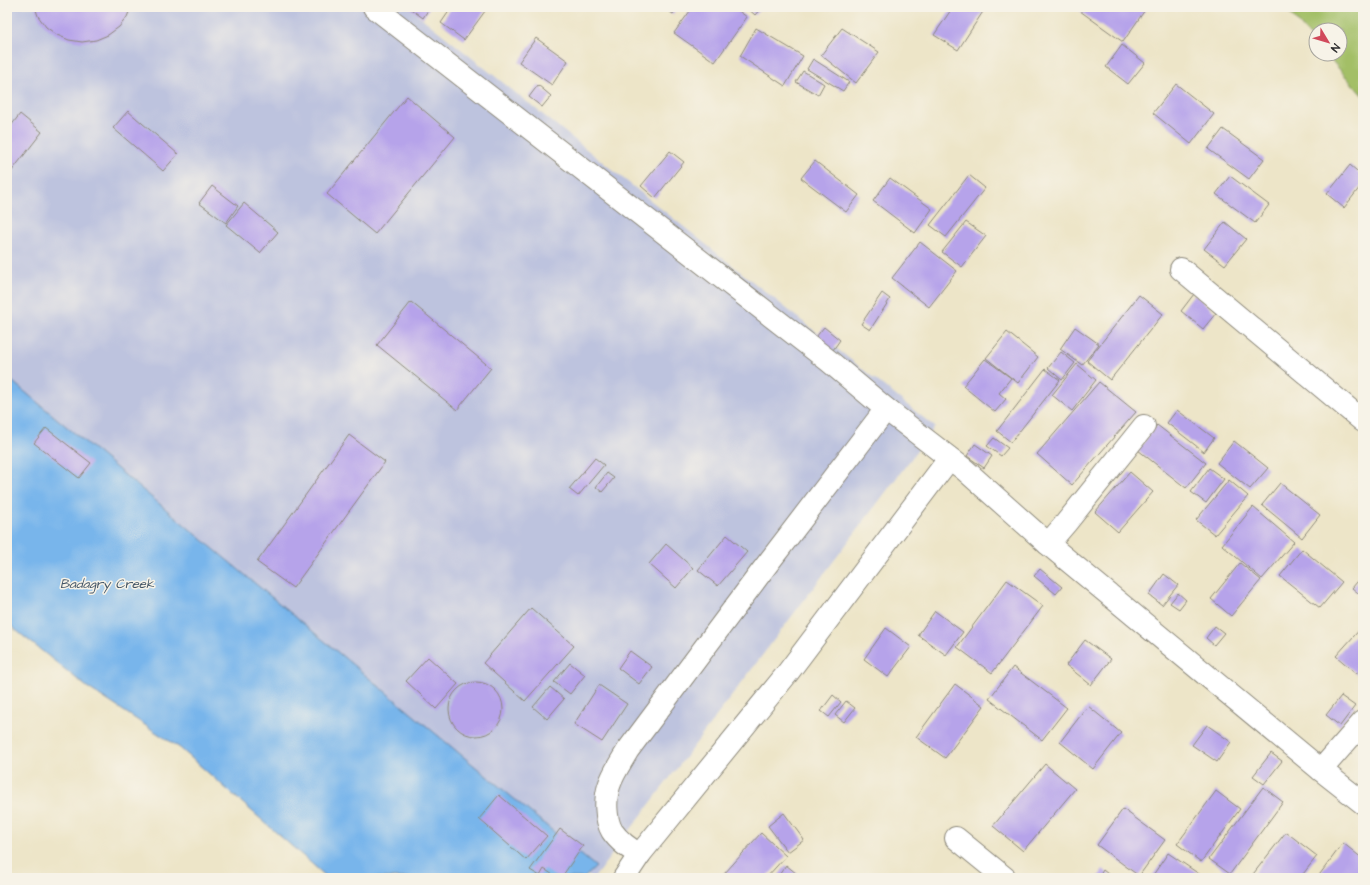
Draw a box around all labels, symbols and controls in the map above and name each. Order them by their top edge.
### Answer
north arrow [1308,22,1348,62]
text: N [1327,41,1344,55]
water label: Badagry Creek [60,575,155,594]

